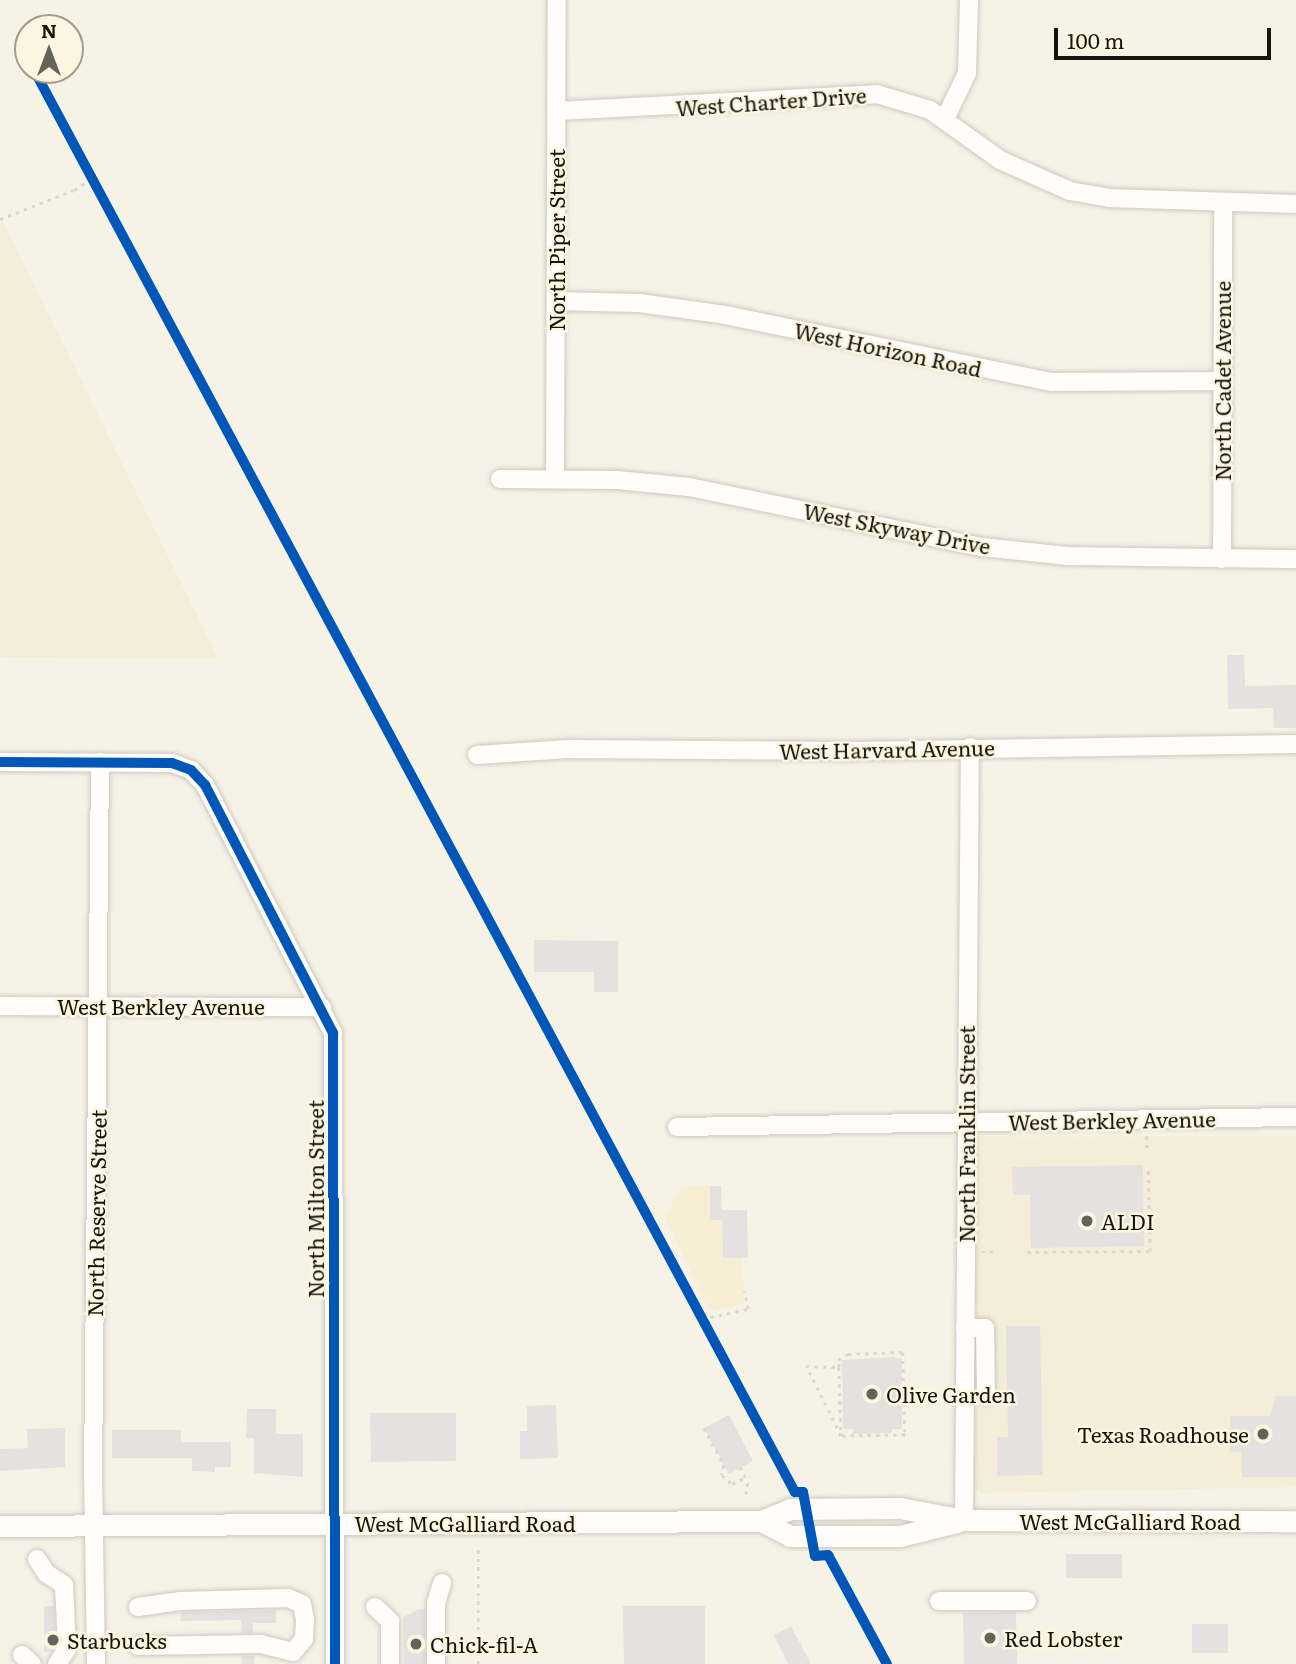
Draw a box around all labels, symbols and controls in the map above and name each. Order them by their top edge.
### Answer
north arrow [14,14,84,84]
scale bar [1058,14,1275,58]
text: N [41,16,57,44]
text: 100 m [1067,24,1124,55]
street label: West Charter Drive [675,82,867,120]
street label: North Piper Street [543,149,569,331]
street label: North Cadet Avenue [1209,281,1235,481]
street label: West Horizon Road [792,317,984,381]
street label: West Skyway Drive [801,497,993,559]
street label: West Harvard Avenue [779,735,995,763]
street label: West Berkley Avenue [57,993,265,1019]
street label: North Franklin Street [953,1025,979,1243]
street label: North Milton Street [302,1100,328,1298]
street label: West Berkley Avenue [1008,1106,1216,1134]
street label: North Reserve Street [82,1109,110,1317]
place label: ALDI [1101,1208,1154,1234]
marker: ALDI [1079,1213,1095,1229]
place label: Olive Garden [886,1381,1016,1407]
marker: Olive Garden [864,1386,880,1402]
place label: Texas Roadhouse [1077,1421,1249,1447]
marker: Texas Roadhouse [1255,1426,1271,1442]
street label: West McGalliard Road [1019,1508,1241,1534]
street label: West McGalliard Road [354,1510,576,1536]
place label: Red Lobster [1004,1625,1122,1651]
place label: Starbucks [67,1627,167,1653]
marker: Red Lobster [982,1630,998,1646]
place label: Chick-fil-A [430,1631,538,1657]
marker: Starbucks [45,1632,61,1648]
marker: Chick-fil-A [408,1636,424,1652]

